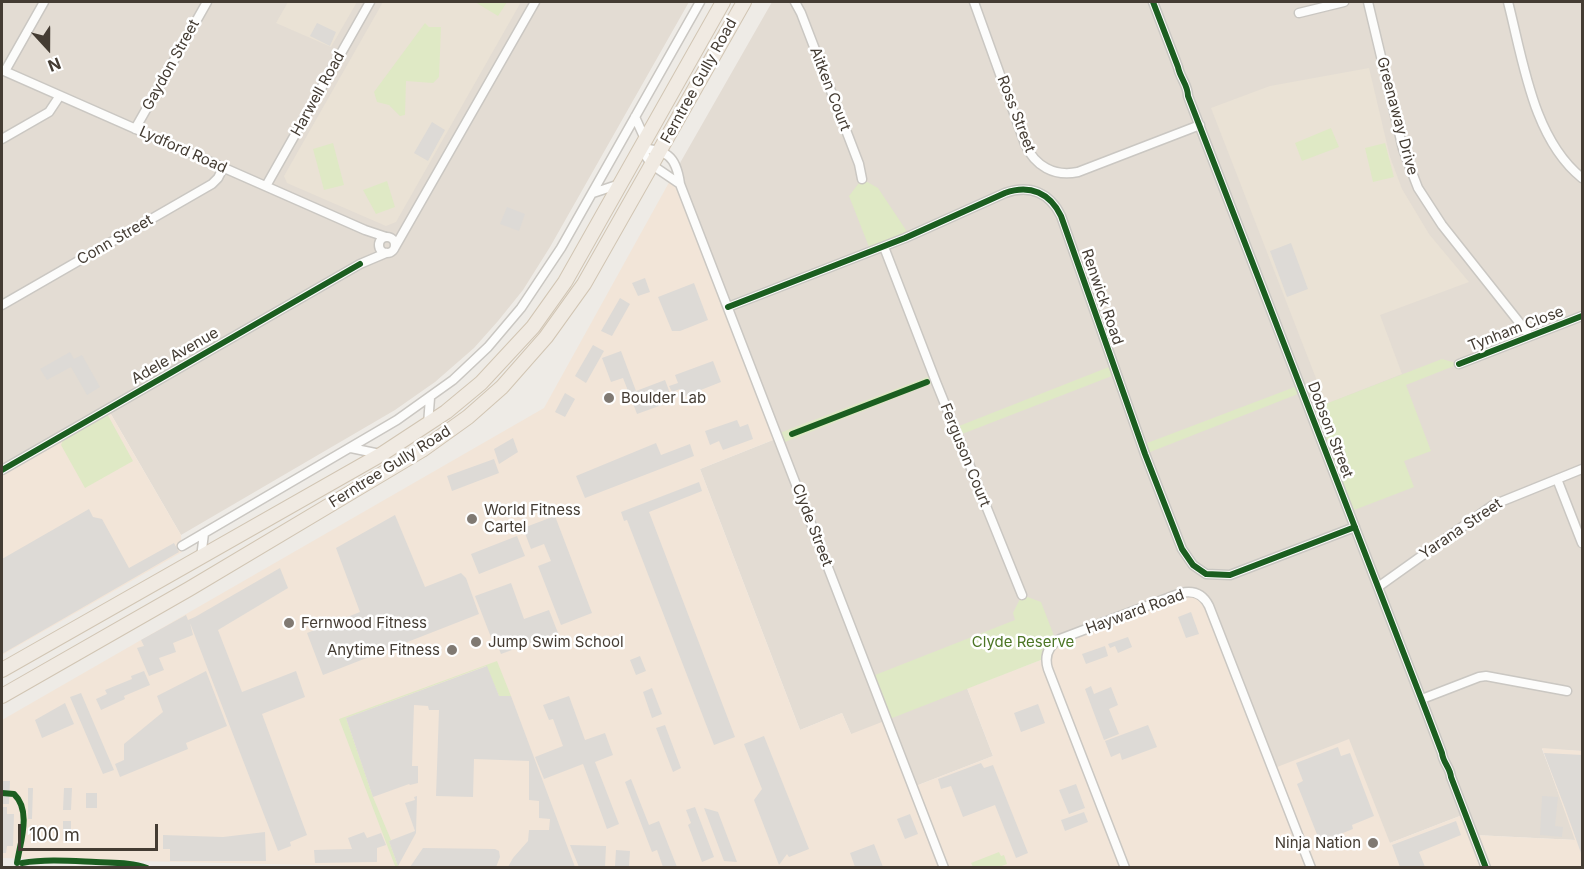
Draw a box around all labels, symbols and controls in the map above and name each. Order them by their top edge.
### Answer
street label: Ferntree Gully Road [657,15,741,147]
street label: Gaydon Street [139,16,203,114]
north arrow [18,18,78,78]
street label: Aitken Court [806,45,854,133]
street label: Harwell Road [287,49,349,139]
text: N [45,53,64,76]
street label: Greenaway Drive [1373,55,1421,177]
street label: Ross Street [993,73,1039,155]
street label: Lydford Road [136,123,230,177]
street label: Conn Street [74,211,156,269]
street label: Renwick Road [1077,247,1127,347]
street label: Tynham Close [1466,303,1566,355]
street label: Adele Avenue [128,324,222,388]
street label: Dobson Street [1303,379,1357,481]
place label: Boulder Lab [621,389,706,407]
marker: Boulder Lab [602,391,616,405]
street label: Ferguson Court [936,401,994,509]
street label: Ferntree Gully Road [326,422,454,512]
street label: Clyde Street [788,481,836,569]
street label: Yarana Street [1416,495,1506,563]
place label: World Fitness Cartel [484,501,581,536]
marker: World Fitness Cartel [465,512,479,526]
street label: Hayward Road [1083,586,1187,638]
place label: Fernwood Fitness [301,614,427,632]
marker: Fernwood Fitness [282,616,296,630]
place label: Jump Swim School [488,633,624,651]
park label: Clyde Reserve [972,633,1074,651]
marker: Jump Swim School [469,635,483,649]
place label: Anytime Fitness [327,641,440,659]
marker: Anytime Fitness [445,643,459,657]
scale bar [21,812,160,850]
text: 100 m [29,824,80,845]
place label: Ninja Nation [1275,834,1361,852]
marker: Ninja Nation [1366,836,1380,850]

